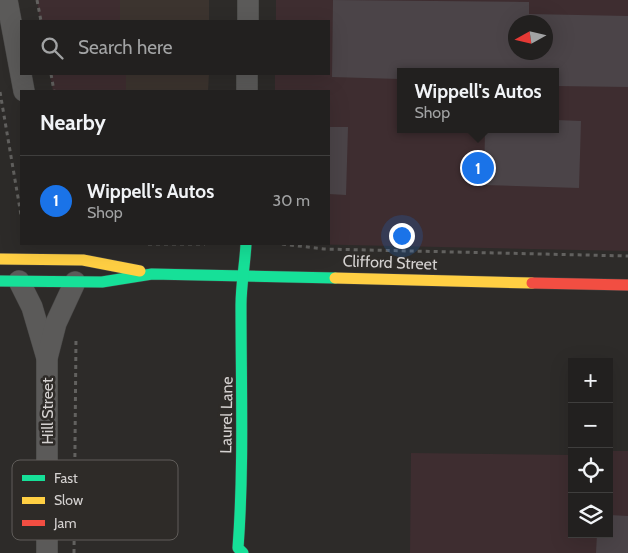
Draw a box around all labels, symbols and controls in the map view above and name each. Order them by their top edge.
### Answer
north arrow [508,15,553,60]
search box [20,20,330,75]
icon: search [38,34,66,62]
text: Search here [78,36,172,59]
popup [397,68,559,133]
text: Wippell's Autos [414,80,542,103]
text: Shop [414,103,450,122]
text: Nearby [40,110,106,135]
pin: 1 [462,149,494,187]
text: Wippell's Autos [87,180,214,203]
text: 1 [53,191,59,210]
text: 30 m [273,191,310,210]
text: Shop [87,203,123,222]
your location [389,223,415,249]
street label: Clifford Street [342,251,438,274]
map controls [568,358,613,538]
button: + [568,358,613,403]
street label: Laurel Lane [216,376,237,454]
street label: Hill Street [38,377,57,444]
button: − [568,403,613,448]
button: locate [568,448,613,493]
legend [12,460,178,540]
text: Fast [54,469,78,487]
text: Slow [54,491,83,509]
button: layers [568,493,613,538]
text: Jam [53,514,76,532]

